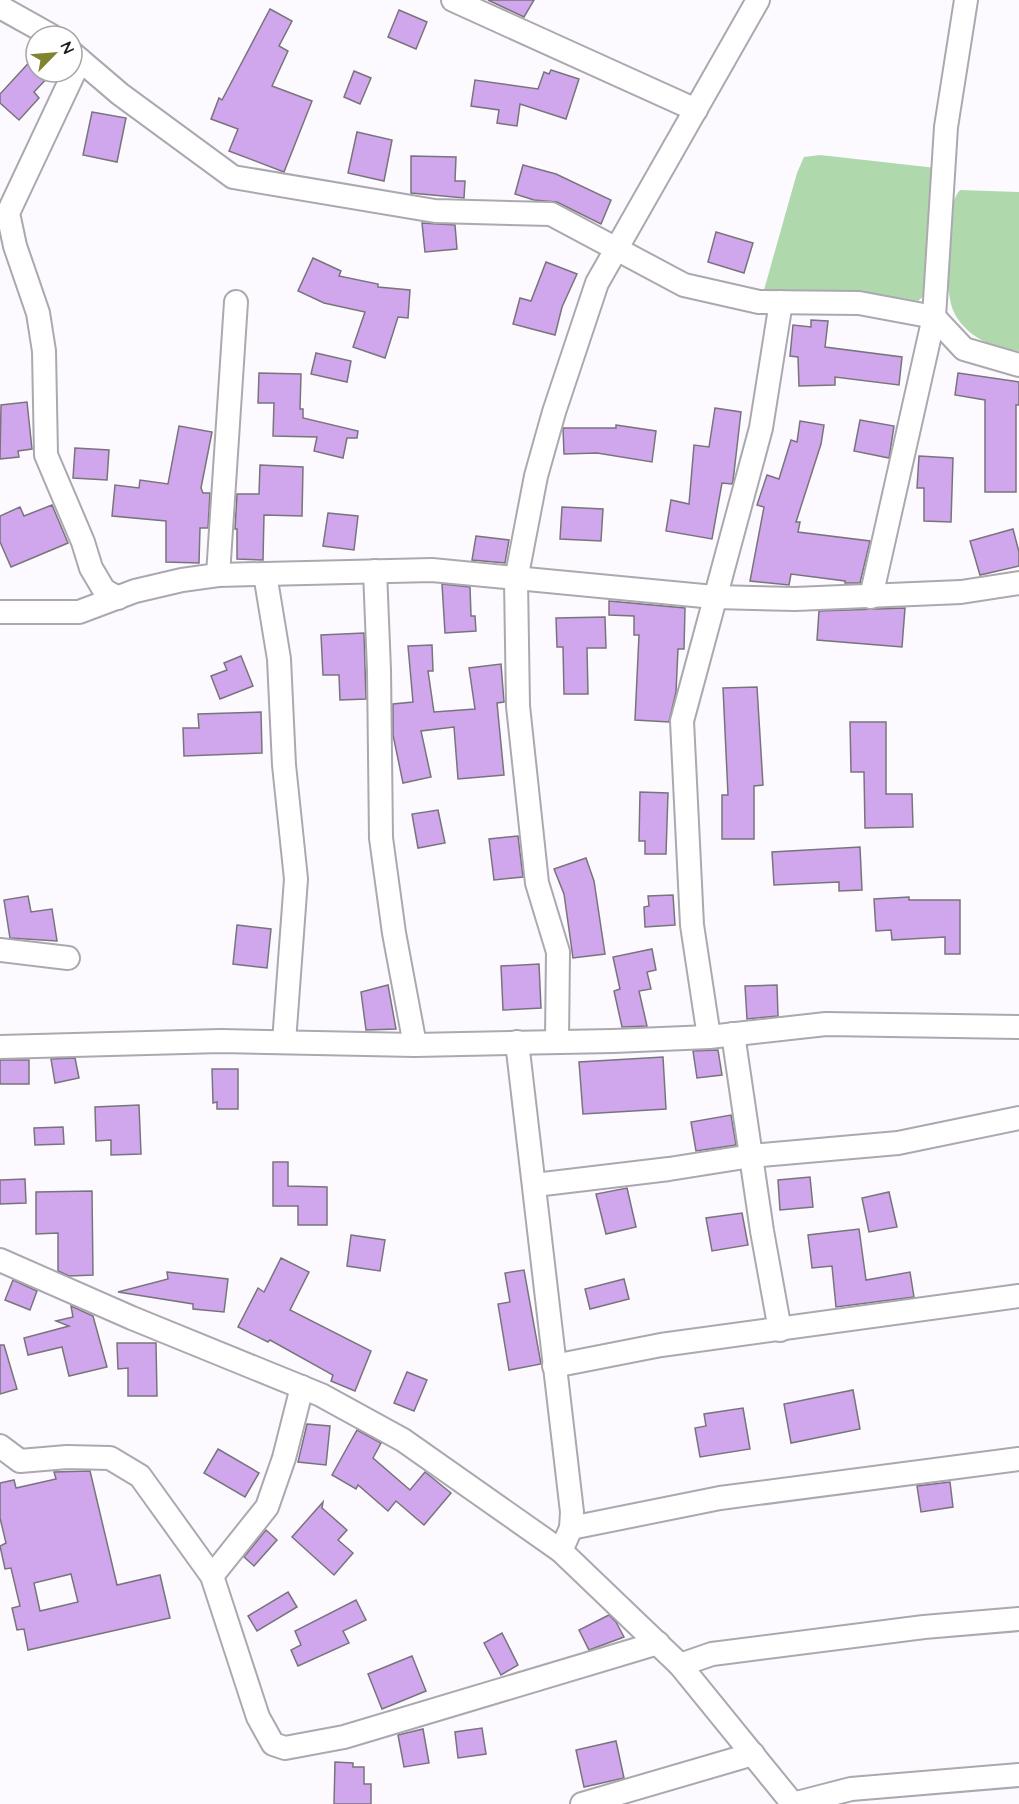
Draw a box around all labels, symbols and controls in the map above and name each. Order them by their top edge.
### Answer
north arrow [24,24,84,84]
text: N [56,38,79,57]

